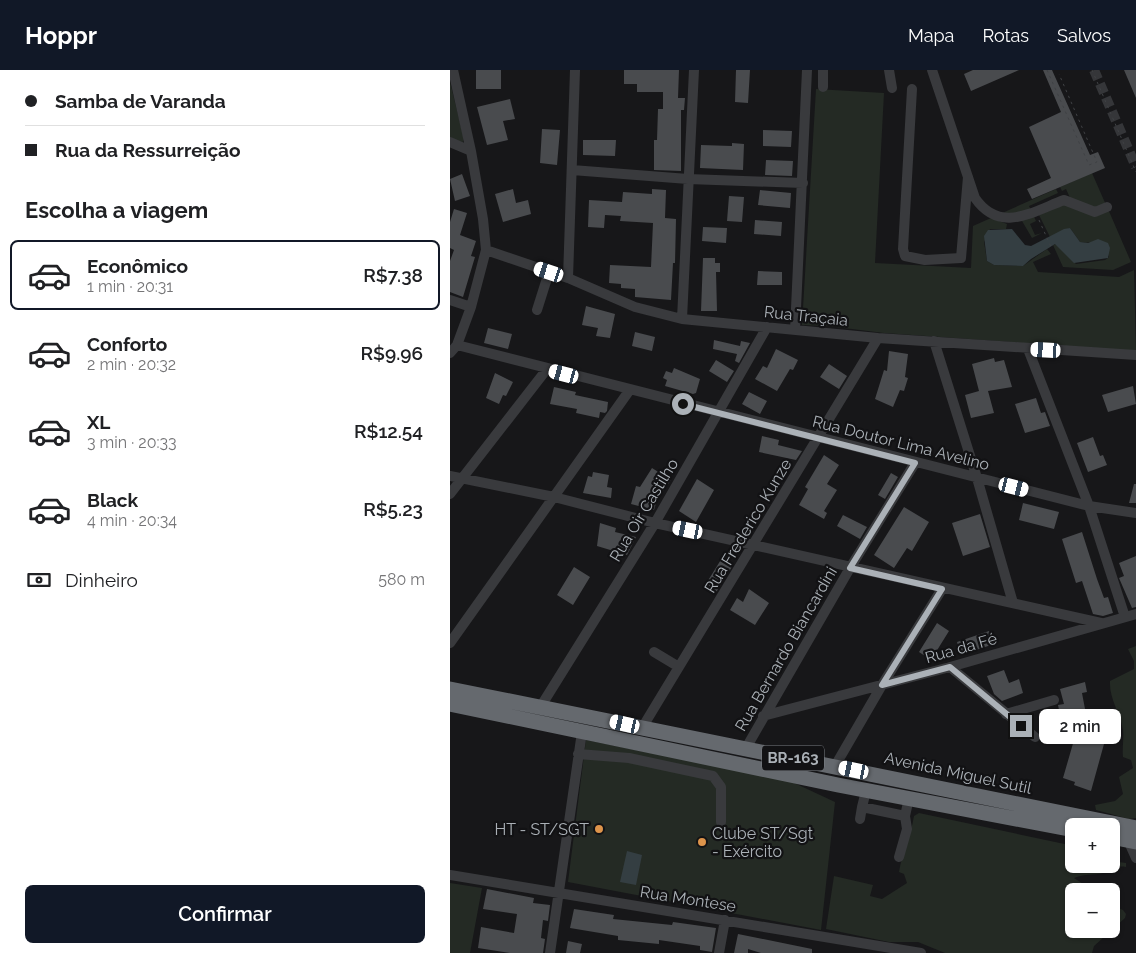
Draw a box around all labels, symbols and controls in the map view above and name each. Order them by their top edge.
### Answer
text: Hoppr [25,21,97,50]
text: Mapa [908,25,954,46]
text: Rotas [982,25,1029,46]
text: Salvos [1057,25,1111,46]
text: Samba de Varanda [55,90,226,112]
text: Rua da Ressurreição [55,139,241,161]
text: Escolha a viagem [25,197,208,223]
icon: car [27,253,72,298]
text: Econômico [87,255,188,277]
car [532,260,565,284]
text: R$7.38 [363,264,423,286]
text: 1 min · 20:31 [87,277,173,296]
street label: Rua Traçaia [763,302,849,330]
icon: car [27,331,72,376]
text: Conforto [87,333,167,355]
text: R$9.96 [361,342,423,364]
car [1030,342,1061,358]
text: 2 min · 20:32 [87,355,176,374]
car [547,363,580,385]
route start [672,393,694,415]
icon: car [27,409,72,454]
text: XL [87,411,110,433]
street label: Rua Doutor Lima Avelino [811,412,991,474]
text: R$12.54 [354,420,423,442]
text: 3 min · 20:33 [87,433,177,452]
street label: Rua Oir Castilho [606,455,682,565]
street label: Rua Frederico Kunze [700,456,796,596]
car [997,476,1030,498]
icon: car [27,487,72,532]
text: Black [87,489,138,511]
text: R$5.23 [363,498,423,520]
text: 4 min · 20:34 [87,511,177,530]
car [671,520,704,540]
street label: Rua Bernardo Biancardini [731,563,841,735]
icon: cash [25,566,53,594]
text: Dinheiro [65,569,138,591]
text: 580 m [378,570,425,589]
street label: Rua da Fé [923,629,999,667]
callout: 2 min [1038,708,1121,744]
car [608,713,641,735]
route end [1010,715,1032,737]
text: 2 min [1060,717,1101,736]
road number: BR-163 [762,746,824,770]
street label: Avenida Miguel Sutil [883,748,1034,798]
car [837,760,870,780]
map controls [1065,818,1120,938]
button: + [1065,818,1120,873]
place label: HT - ST/SGT [494,820,589,839]
marker: HT - ST/SGT [593,823,605,835]
place label: Clube ST/Sgt - Exército [712,824,814,861]
marker: Clube ST/Sgt - Exército [696,836,708,848]
street label: Rua Montese [639,882,737,916]
button: − [1065,883,1120,938]
button: Confirmar [25,885,425,943]

